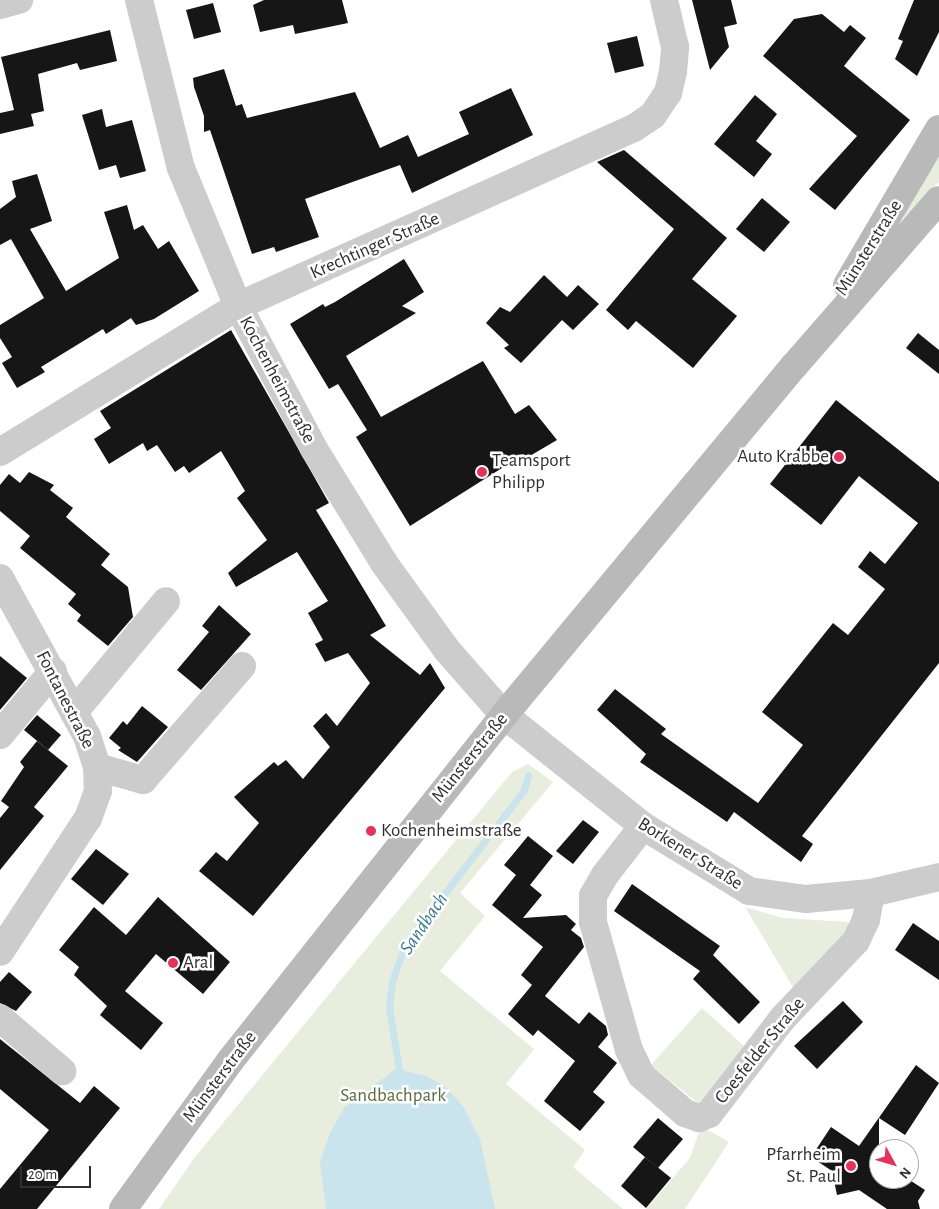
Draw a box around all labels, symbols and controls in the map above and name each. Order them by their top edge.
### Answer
street label: Münsterstraße [831,196,907,300]
street label: Krechtinger Straße [307,207,443,285]
street label: Kochenheimstraße [234,313,320,447]
place label: Auto Krabbe [737,446,829,468]
place label: Teamsport Philipp [492,450,571,494]
marker: Auto Krabbe [833,451,845,463]
marker: Teamsport Philipp [476,466,488,478]
street label: Fontanestraße [31,647,99,753]
street label: Münsterstraße [427,709,513,807]
street label: Borkener Straße [633,813,747,895]
place label: Kochenheimstraße [381,820,522,842]
marker: Kochenheimstraße [365,825,377,837]
water label: Sandbach [395,889,453,959]
place label: Aral [183,952,213,974]
marker: Aral [167,957,179,969]
street label: Coesfelder Straße [710,993,810,1109]
street label: Münsterstraße [178,1027,262,1127]
park label: Sandbachpark [340,1085,446,1107]
north arrow [869,1139,919,1189]
place label: Pfarrheim St. Paul [766,1144,841,1188]
scale bar [22,1156,94,1188]
marker: Pfarrheim St. Paul [845,1160,857,1172]
text: N [896,1165,913,1181]
text: 20 m [28,1167,57,1182]

